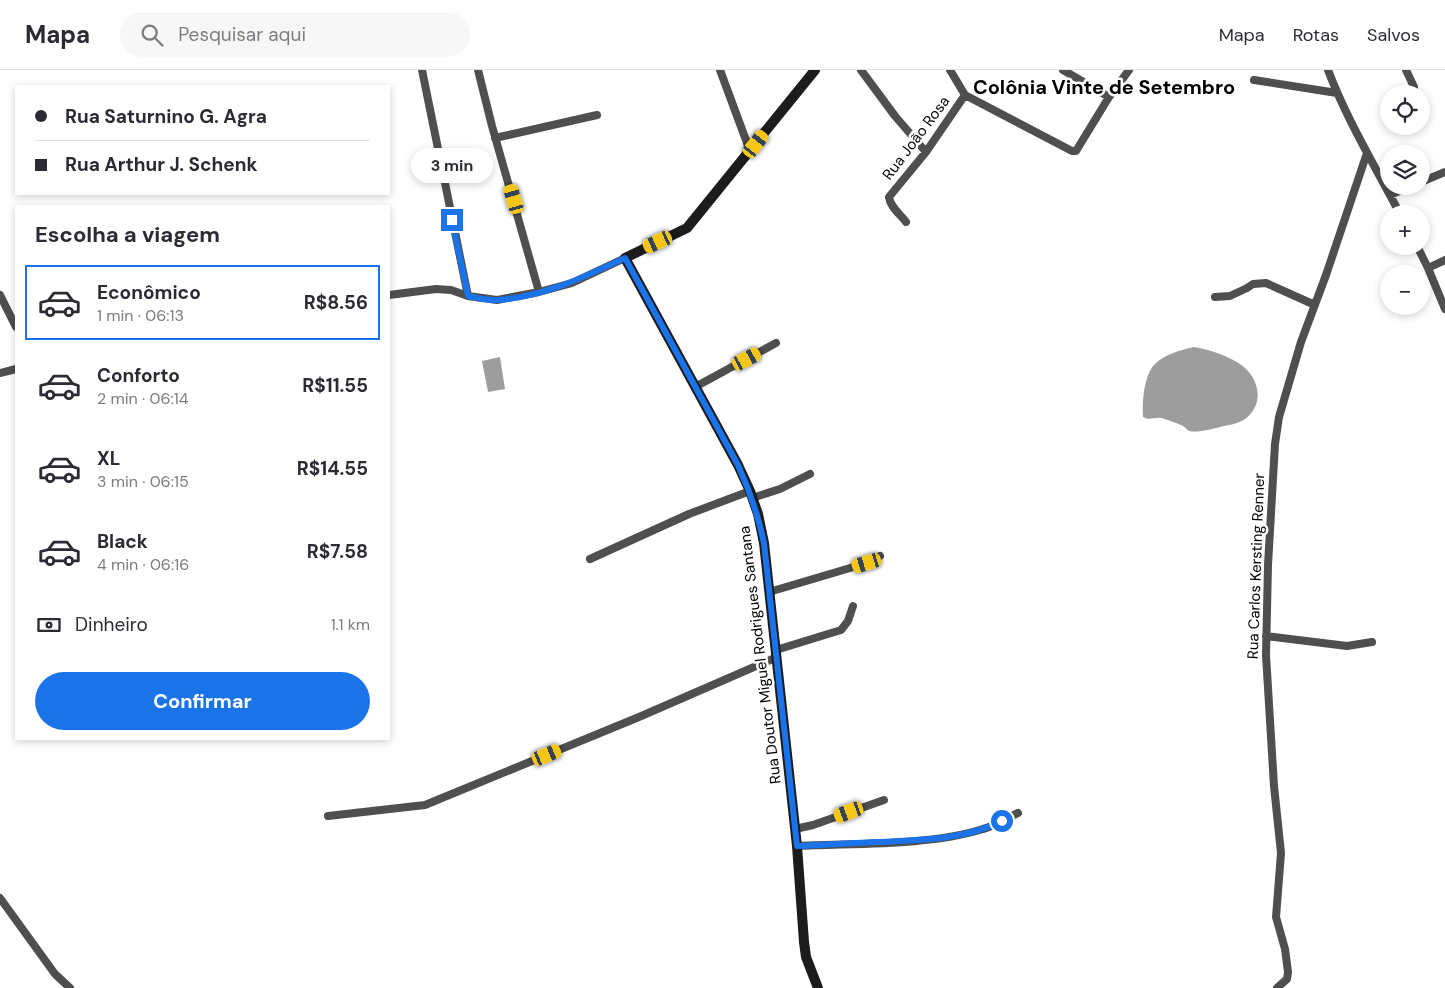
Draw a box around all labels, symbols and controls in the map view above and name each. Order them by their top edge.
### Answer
search box [120,12,470,57]
text: Mapa [25,19,90,50]
icon: search [138,21,166,49]
text: Pesquisar aqui [178,22,306,47]
text: Mapa [1219,23,1265,47]
text: Rotas [1293,23,1339,47]
text: Salvos [1367,23,1420,47]
district label: Colônia Vinte de Setembro [973,74,1235,100]
map controls [1380,85,1430,315]
button: locate [1380,85,1430,135]
street label: Rua João Rosa [878,92,954,184]
text: Rua Saturnino G. Agra [65,104,267,129]
car [740,128,771,160]
button: layers [1380,145,1430,195]
callout: 3 min [411,148,493,182]
text: Rua Arthur J. Schenk [65,152,258,177]
text: 3 min [431,155,473,176]
car [502,183,525,215]
button: + [1380,205,1430,255]
route end [441,209,463,231]
text: Escolha a viagem [35,220,220,249]
car [641,229,674,255]
button: − [1380,265,1430,315]
icon: car [37,280,82,325]
text: Econômico [97,280,201,305]
text: R$8.56 [304,290,368,315]
text: 1 min · 06:13 [97,305,184,326]
car [730,345,763,373]
icon: car [37,363,82,408]
text: Conforto [97,363,180,388]
text: R$11.55 [302,373,368,398]
text: 2 min · 06:14 [97,388,188,409]
icon: car [37,446,82,491]
text: XL [97,446,120,471]
text: R$14.55 [297,456,368,481]
text: 3 min · 06:15 [97,471,189,492]
street label: Rua Carlos Kersting Renner [1243,472,1269,659]
street label: Rua Doutor Miguel Rodrigues Santana [734,525,786,785]
icon: car [37,529,82,574]
text: Black [97,529,148,554]
text: R$7.58 [307,539,368,564]
car [850,551,883,575]
text: 4 min · 06:16 [97,554,189,575]
icon: cash [35,611,63,639]
text: Dinheiro [75,612,148,637]
text: 1.1 km [331,614,370,635]
button: Confirmar [35,672,370,730]
car [530,742,563,768]
car [832,800,865,824]
route start [991,810,1013,832]

